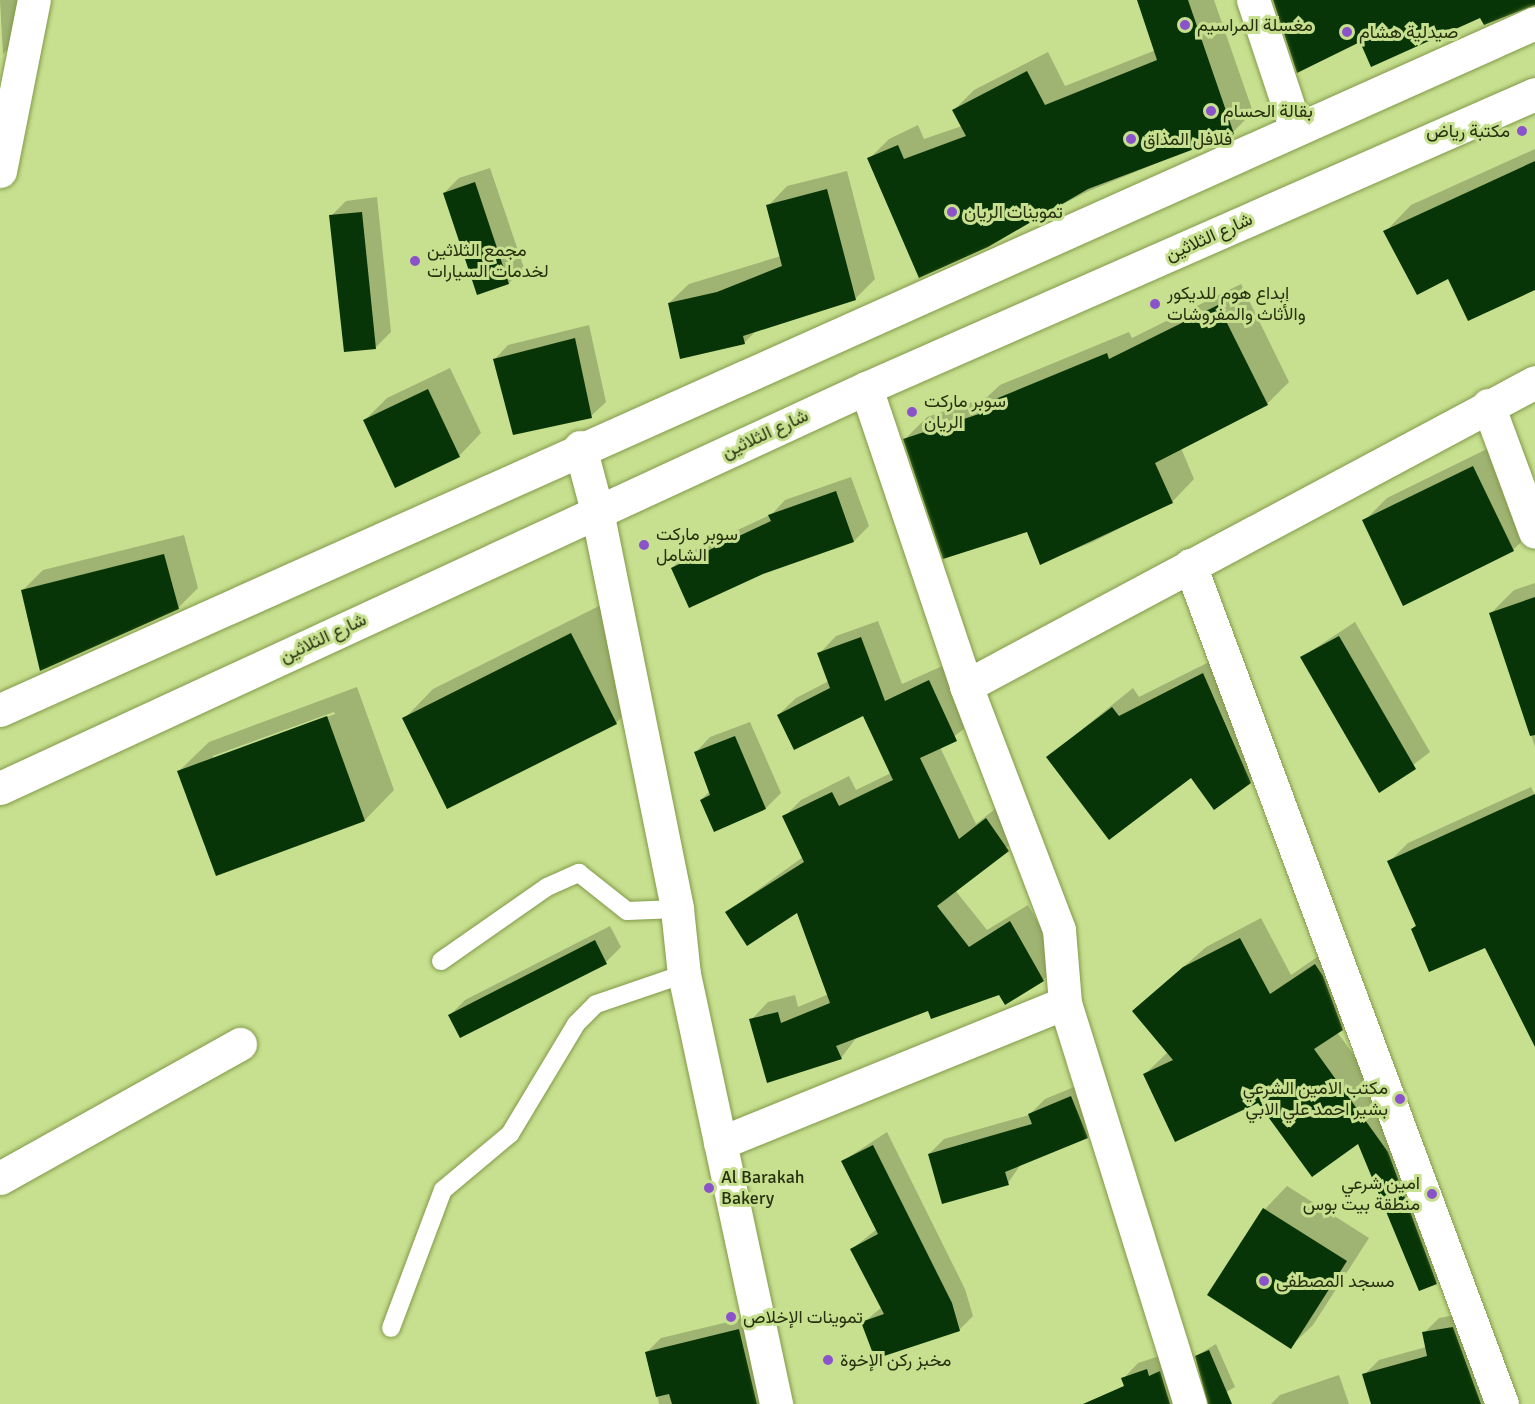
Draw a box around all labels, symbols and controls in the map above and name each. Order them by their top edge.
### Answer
place label: مغسلة المراسيم [1197,14,1313,36]
marker: مغسلة المراسيم [1178,18,1192,32]
place label: صيدلية هشام [1359,21,1458,43]
marker: صيدلية هشام [1340,25,1354,39]
place label: بقالة الحسام [1223,100,1313,122]
marker: بقالة الحسام [1204,104,1218,118]
place label: مكتبة رياض [1426,120,1510,142]
marker: مكتبة رياض [1515,124,1529,138]
place label: فلافل المذاق [1143,128,1232,150]
marker: فلافل المذاق [1124,132,1138,146]
place label: تموينات الريان [964,201,1063,223]
marker: تموينات الريان [945,205,959,219]
street label: شارع الثلاثين [1162,208,1256,266]
place label: مجمع الثلاثين لخدمات السيارات [427,240,549,282]
marker: مجمع الثلاثين لخدمات السيارات [408,254,422,268]
place label: إبداع هوم للديكور والأثاث والمفروشات [1167,283,1306,326]
marker: إبداع هوم للديكور والأثاث والمفروشات [1148,297,1162,311]
place label: سوبر ماركت الريان [924,391,1006,434]
street label: شارع الثلاثين [718,405,812,463]
marker: سوبر ماركت الريان [905,405,919,419]
place label: سوبر ماركت الشامل [656,524,738,566]
marker: سوبر ماركت الشامل [637,538,651,552]
street label: شارع الثلاثين [276,609,370,667]
place label: مكتب الامين الشرعي بشير احمد علي الابي [1243,1078,1388,1120]
marker: مكتب الامين الشرعي بشير احمد علي الابي [1393,1092,1407,1106]
place label: Al Barakah Bakery [721,1167,805,1210]
place label: امين شرعي منطقة بيت بوس [1303,1173,1420,1216]
marker: Al Barakah Bakery [702,1181,716,1195]
marker: امين شرعي منطقة بيت بوس [1425,1187,1439,1201]
place label: مسجد المصطفى [1276,1270,1395,1292]
marker: مسجد المصطفى [1257,1274,1271,1288]
place label: تموينات الإخلاص [743,1306,863,1328]
marker: تموينات الإخلاص [724,1310,738,1324]
place label: مخبز ركن الإخوة [840,1349,951,1371]
marker: مخبز ركن الإخوة [821,1353,835,1367]

